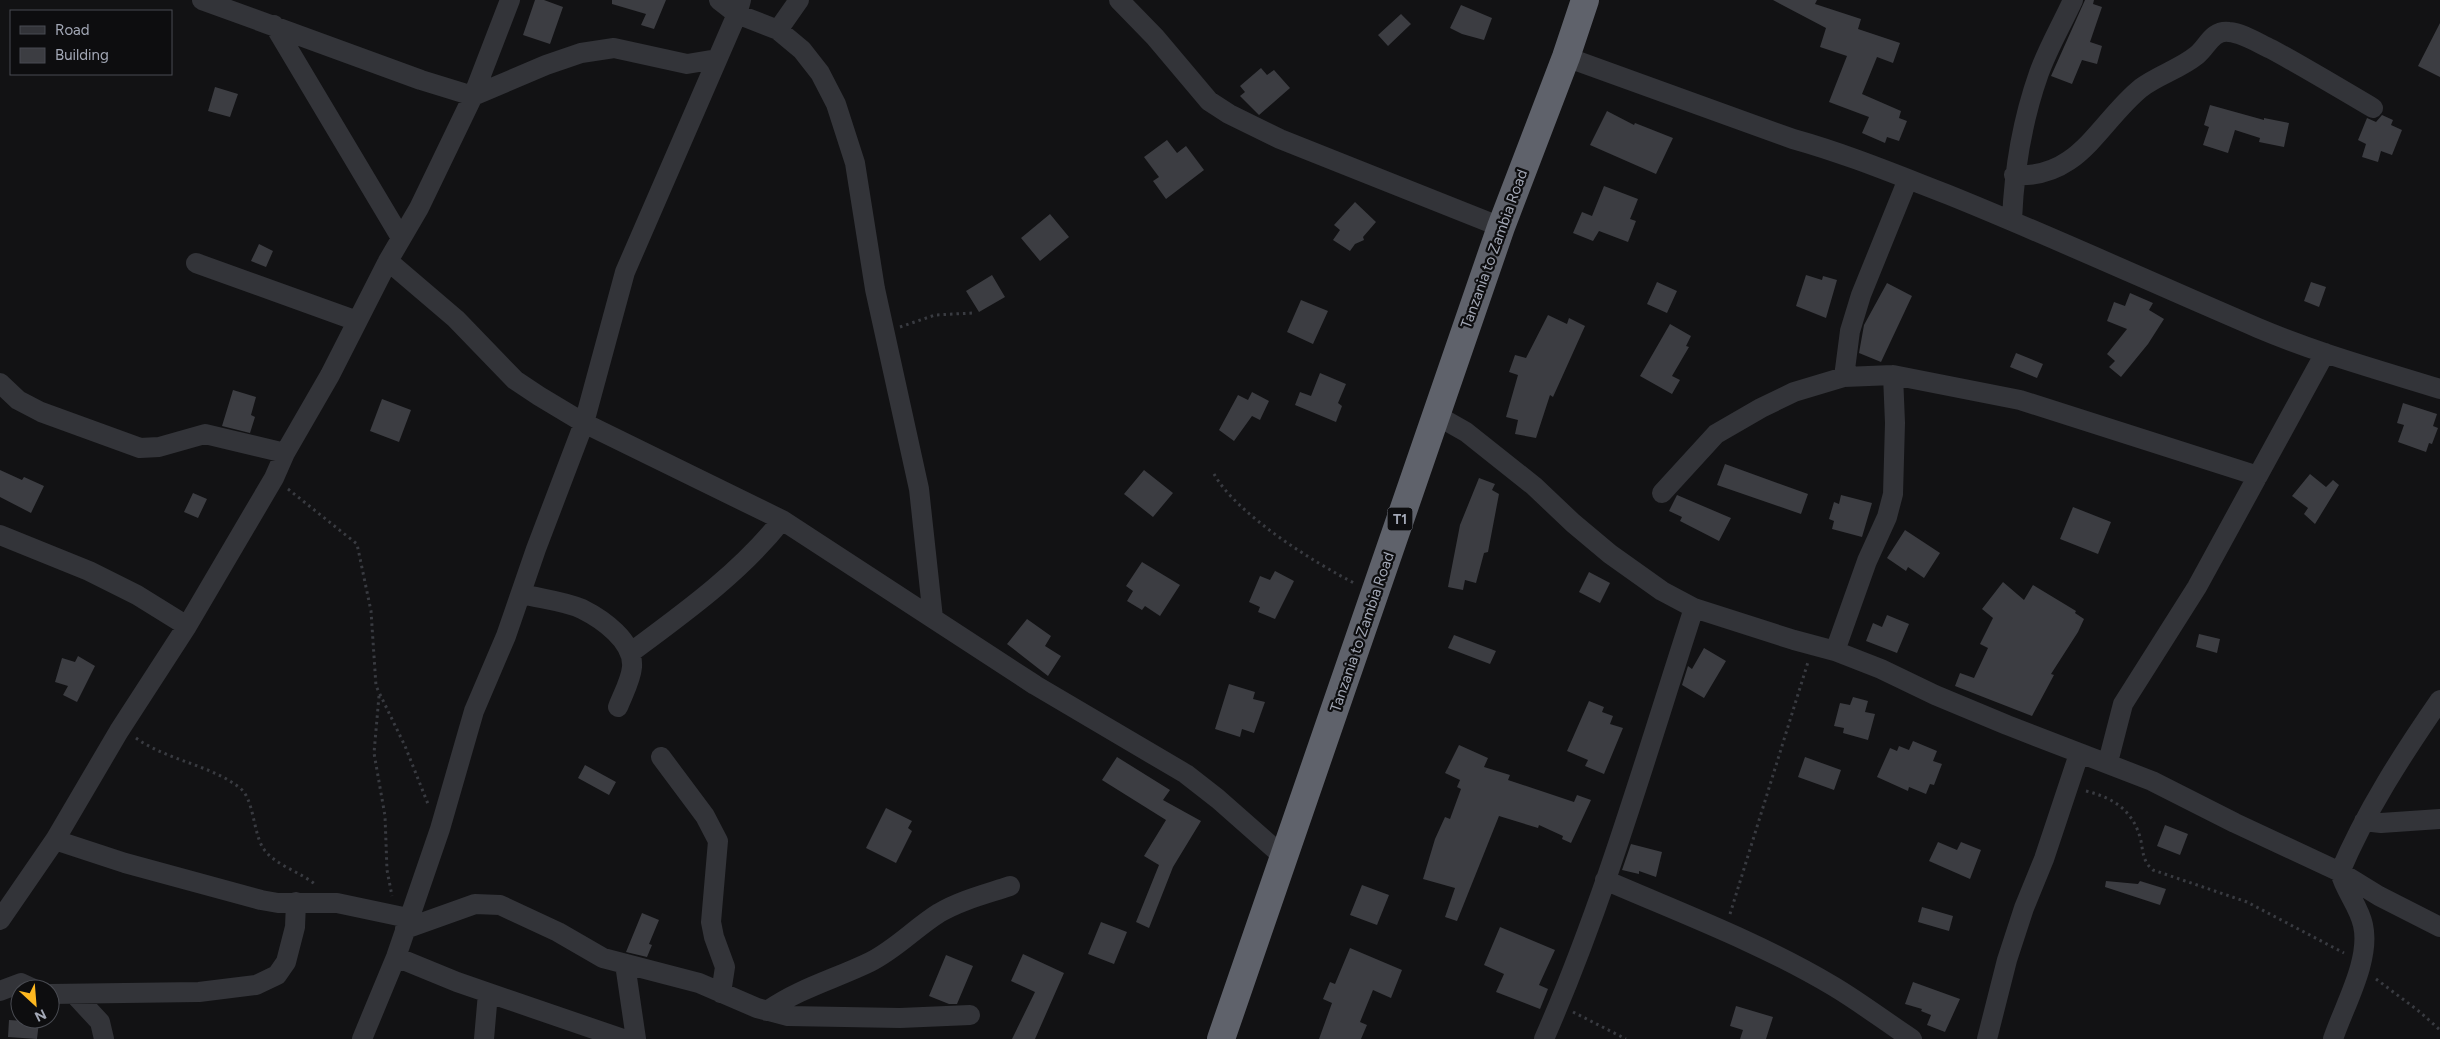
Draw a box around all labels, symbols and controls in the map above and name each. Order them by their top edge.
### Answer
legend [10,10,172,75]
text: Road [55,21,90,39]
text: Building [55,46,109,64]
street label: Tanzania to Zambia Road [1457,167,1531,331]
road number: T1 [1388,508,1412,530]
street label: Tanzania to Zambia Road [1326,550,1398,714]
north arrow [10,979,60,1029]
text: N [32,1005,49,1025]

